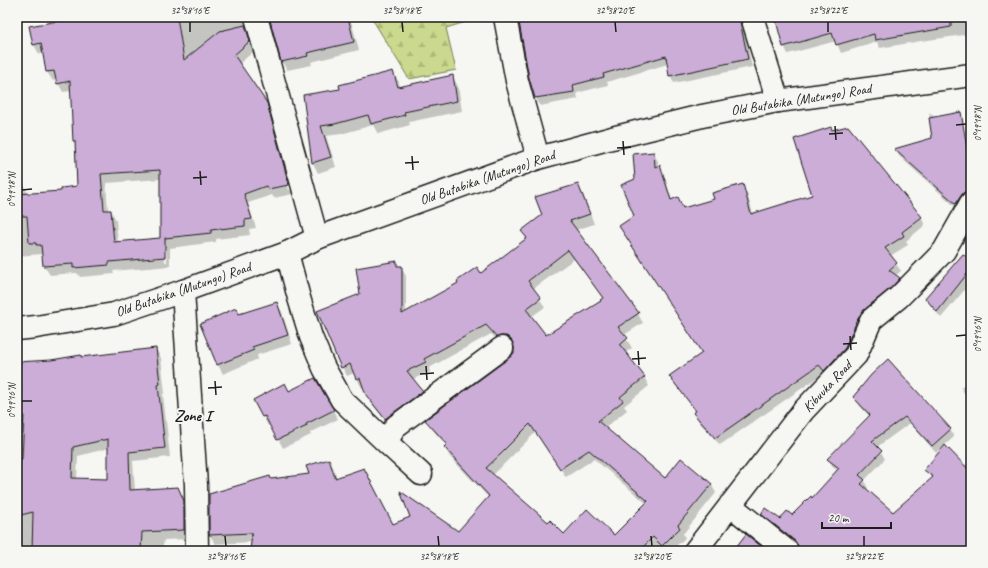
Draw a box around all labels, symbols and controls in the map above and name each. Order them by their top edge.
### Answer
text: 32°38'16"E [171,4,211,17]
text: 32°38'18"E [383,4,423,17]
text: 32°38'20"E [596,4,636,17]
text: 32°38'22"E [809,4,849,17]
street label: Old Butabika (Mutungo) Road [730,80,875,119]
text: 0°19'18"N [971,105,984,141]
street label: Old Butabika (Mutungo) Road [417,146,559,209]
text: 0°19'18"N [5,171,18,207]
street label: Old Butabika (Mutungo) Road [113,258,255,321]
text: 0°19'16"N [971,316,984,352]
street label: Kibuuka Road [799,355,857,416]
text: 0°19'16"N [5,382,18,418]
district label: Zone I [175,406,215,426]
scale bar [822,504,891,530]
text: 20 m [828,510,850,526]
text: 32°38'16"E [207,550,247,563]
text: 32°38'18"E [420,550,460,563]
text: 32°38'20"E [633,550,673,563]
text: 32°38'22"E [845,550,885,563]

